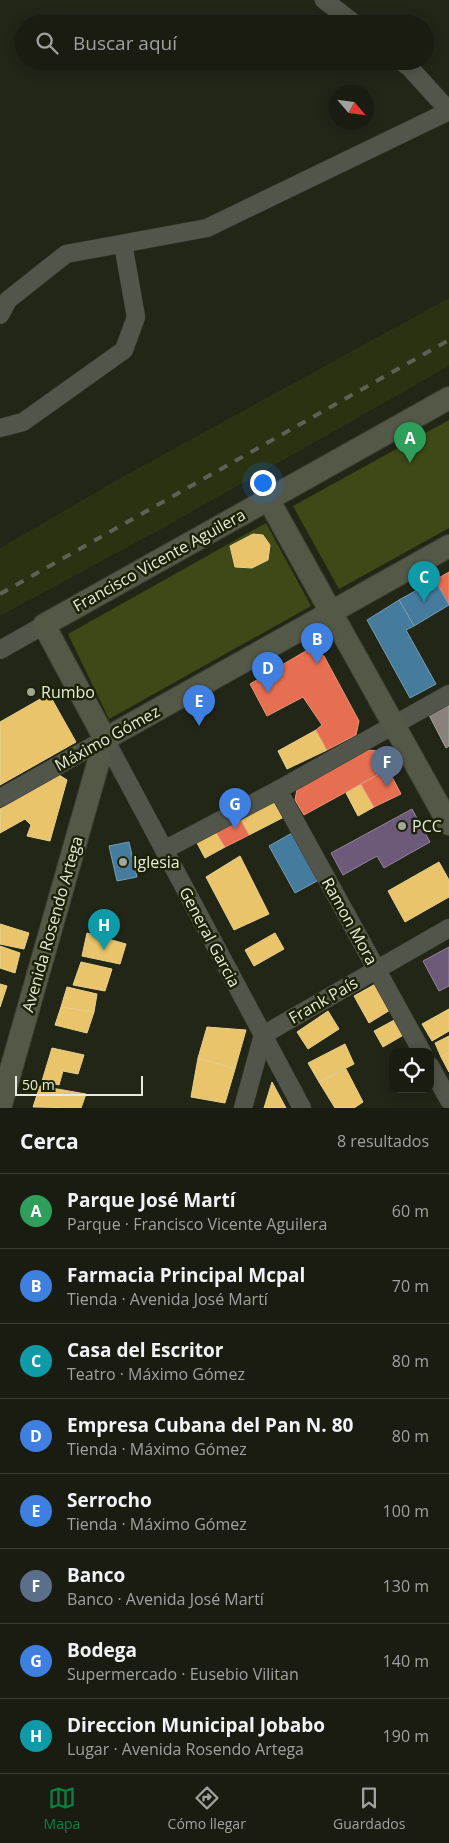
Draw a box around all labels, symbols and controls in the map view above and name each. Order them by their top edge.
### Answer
search box [15,15,434,70]
icon: search [33,29,61,57]
text: Buscar aquí [73,30,177,56]
north arrow [329,85,374,130]
pin: A [394,422,426,463]
your location [250,470,276,496]
street label: Francisco Vicente Aguilera [69,503,249,617]
pin: C [408,561,440,602]
pin: B [301,623,333,664]
pin: D [252,652,284,693]
place label: Rumbo [41,681,95,703]
pin: E [183,685,215,726]
marker: Rumbo [25,686,37,698]
street label: Máximo Gómez [51,700,163,776]
pin: F [371,746,403,787]
pin: G [219,788,251,829]
place label: PCC [412,815,442,837]
marker: PCC [396,820,408,832]
street label: Avenida Rosendo Artega [16,833,88,1015]
place label: Iglesia [133,851,180,873]
marker: Iglesia [117,856,129,868]
street label: Ramon Mora [317,873,383,969]
street label: General Garcia [174,883,246,991]
pin: H [88,909,120,950]
street label: Frank País [284,971,362,1029]
map controls [389,1048,434,1093]
button: locate [389,1048,434,1093]
scale bar [15,1073,142,1096]
text: 50 m [22,1075,55,1094]
text: Cerca [20,1127,79,1155]
text: 8 resultados [337,1130,429,1152]
text: Parque José Martí [67,1187,235,1213]
text: A [30,1200,42,1222]
text: 60 m [392,1200,429,1222]
text: Parque · Francisco Vicente Aguilera [67,1213,327,1235]
text: Farmacia Principal Mcpal [67,1262,305,1288]
text: B [31,1275,41,1297]
text: 70 m [392,1275,429,1297]
text: Tienda · Avenida José Martí [67,1288,268,1310]
text: Casa del Escritor [67,1337,223,1363]
text: C [31,1350,41,1372]
text: 80 m [392,1350,429,1372]
text: Teatro · Máximo Gómez [67,1363,245,1385]
text: Empresa Cubana del Pan N. 80 [67,1412,353,1438]
text: D [30,1425,42,1447]
text: 80 m [392,1425,429,1447]
text: Tienda · Máximo Gómez [67,1438,247,1460]
text: Serrocho [67,1487,152,1513]
text: E [32,1500,40,1522]
text: 100 m [383,1500,429,1522]
text: Tienda · Máximo Gómez [67,1513,247,1535]
text: Banco [67,1562,125,1588]
text: F [32,1575,40,1597]
text: 130 m [383,1575,429,1597]
text: Banco · Avenida José Martí [67,1588,264,1610]
text: Bodega [67,1637,137,1663]
text: G [30,1650,42,1672]
text: 140 m [383,1650,429,1672]
text: Supermercado · Eusebio Vilitan [67,1663,299,1685]
text: Direccion Municipal Jobabo [67,1712,325,1738]
text: H [30,1725,42,1747]
text: 190 m [383,1725,429,1747]
text: Lugar · Avenida Rosendo Artega [67,1738,304,1760]
tab: Mapa [44,1784,80,1833]
tab: Cómo llegar [168,1784,246,1833]
tab: Guardados [333,1784,405,1833]

